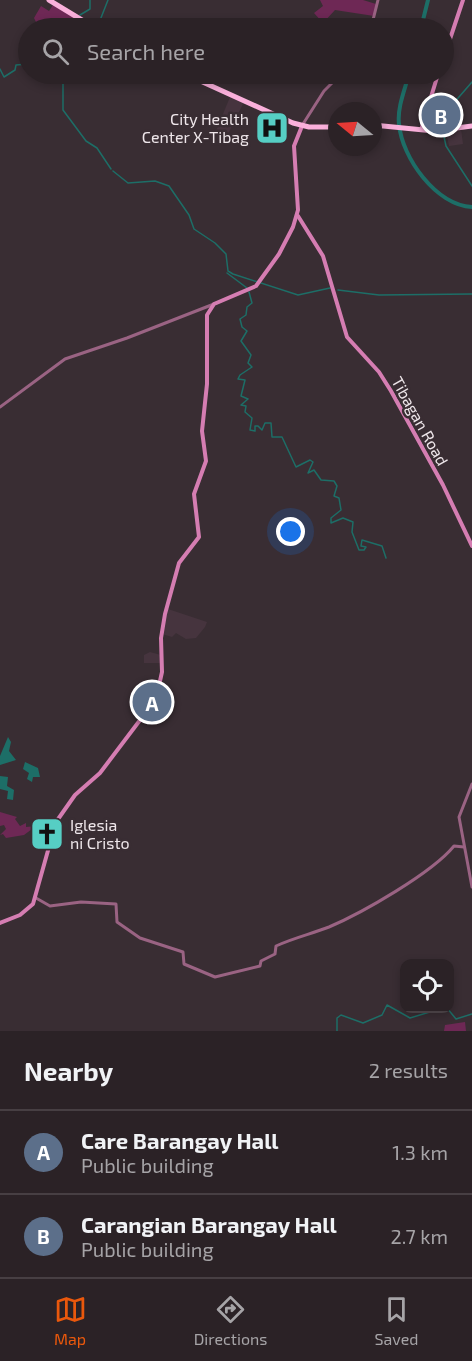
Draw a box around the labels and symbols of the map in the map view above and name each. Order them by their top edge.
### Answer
pin: B [422,92,460,138]
north arrow [328,102,382,156]
place label: City Health Center X-Tibag [142,109,249,146]
hospital icon: City Health Center X-Tibag [254,110,290,146]
street label: Tibagan Road [388,373,453,468]
your location [276,517,305,546]
pin: A [132,680,172,724]
place label: Iglesia ni Cristo [70,815,130,852]
church icon: Iglesia ni Cristo [29,816,65,852]

